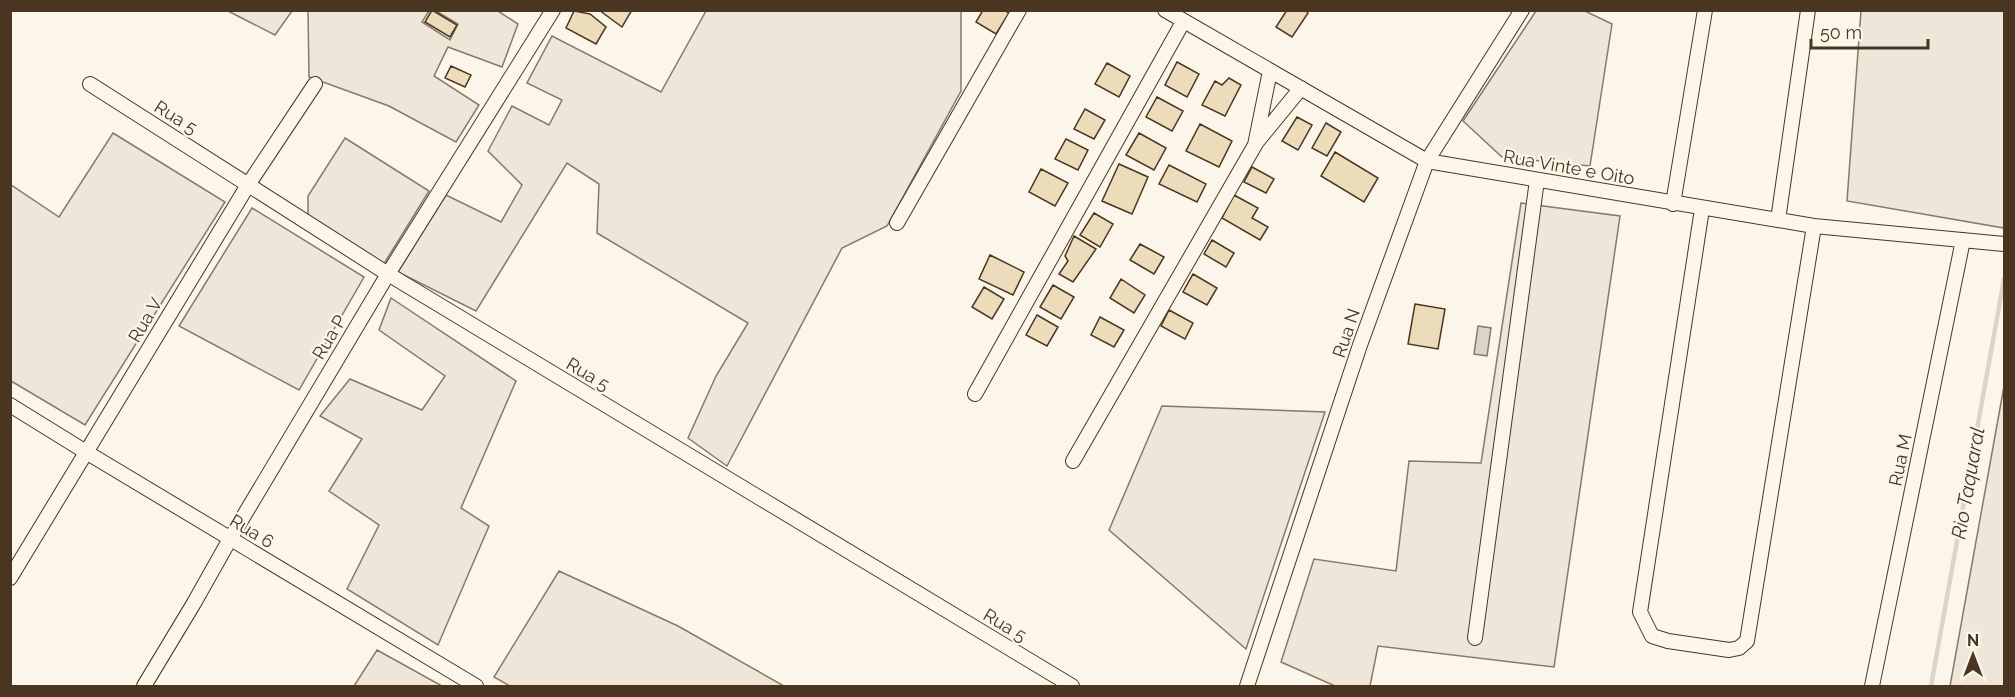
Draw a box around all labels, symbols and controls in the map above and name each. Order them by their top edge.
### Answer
scale bar [1811,12,1928,50]
text: 50 m [1820,22,1862,43]
street label: Rua 5 [151,96,201,138]
street label: Rua Vinte e Oito [1502,145,1637,189]
street label: Rua V [124,294,166,346]
street label: Rua N [1328,306,1364,360]
street label: Rua P [308,311,350,363]
street label: Rua 5 [563,353,614,395]
water label: Rio Taquaral [1946,425,1990,541]
street label: Rua M [1884,432,1916,488]
street label: Rua 6 [226,510,278,552]
street label: Rua 5 [980,604,1031,646]
north arrow [1943,625,2003,685]
text: N [1967,631,1979,650]

